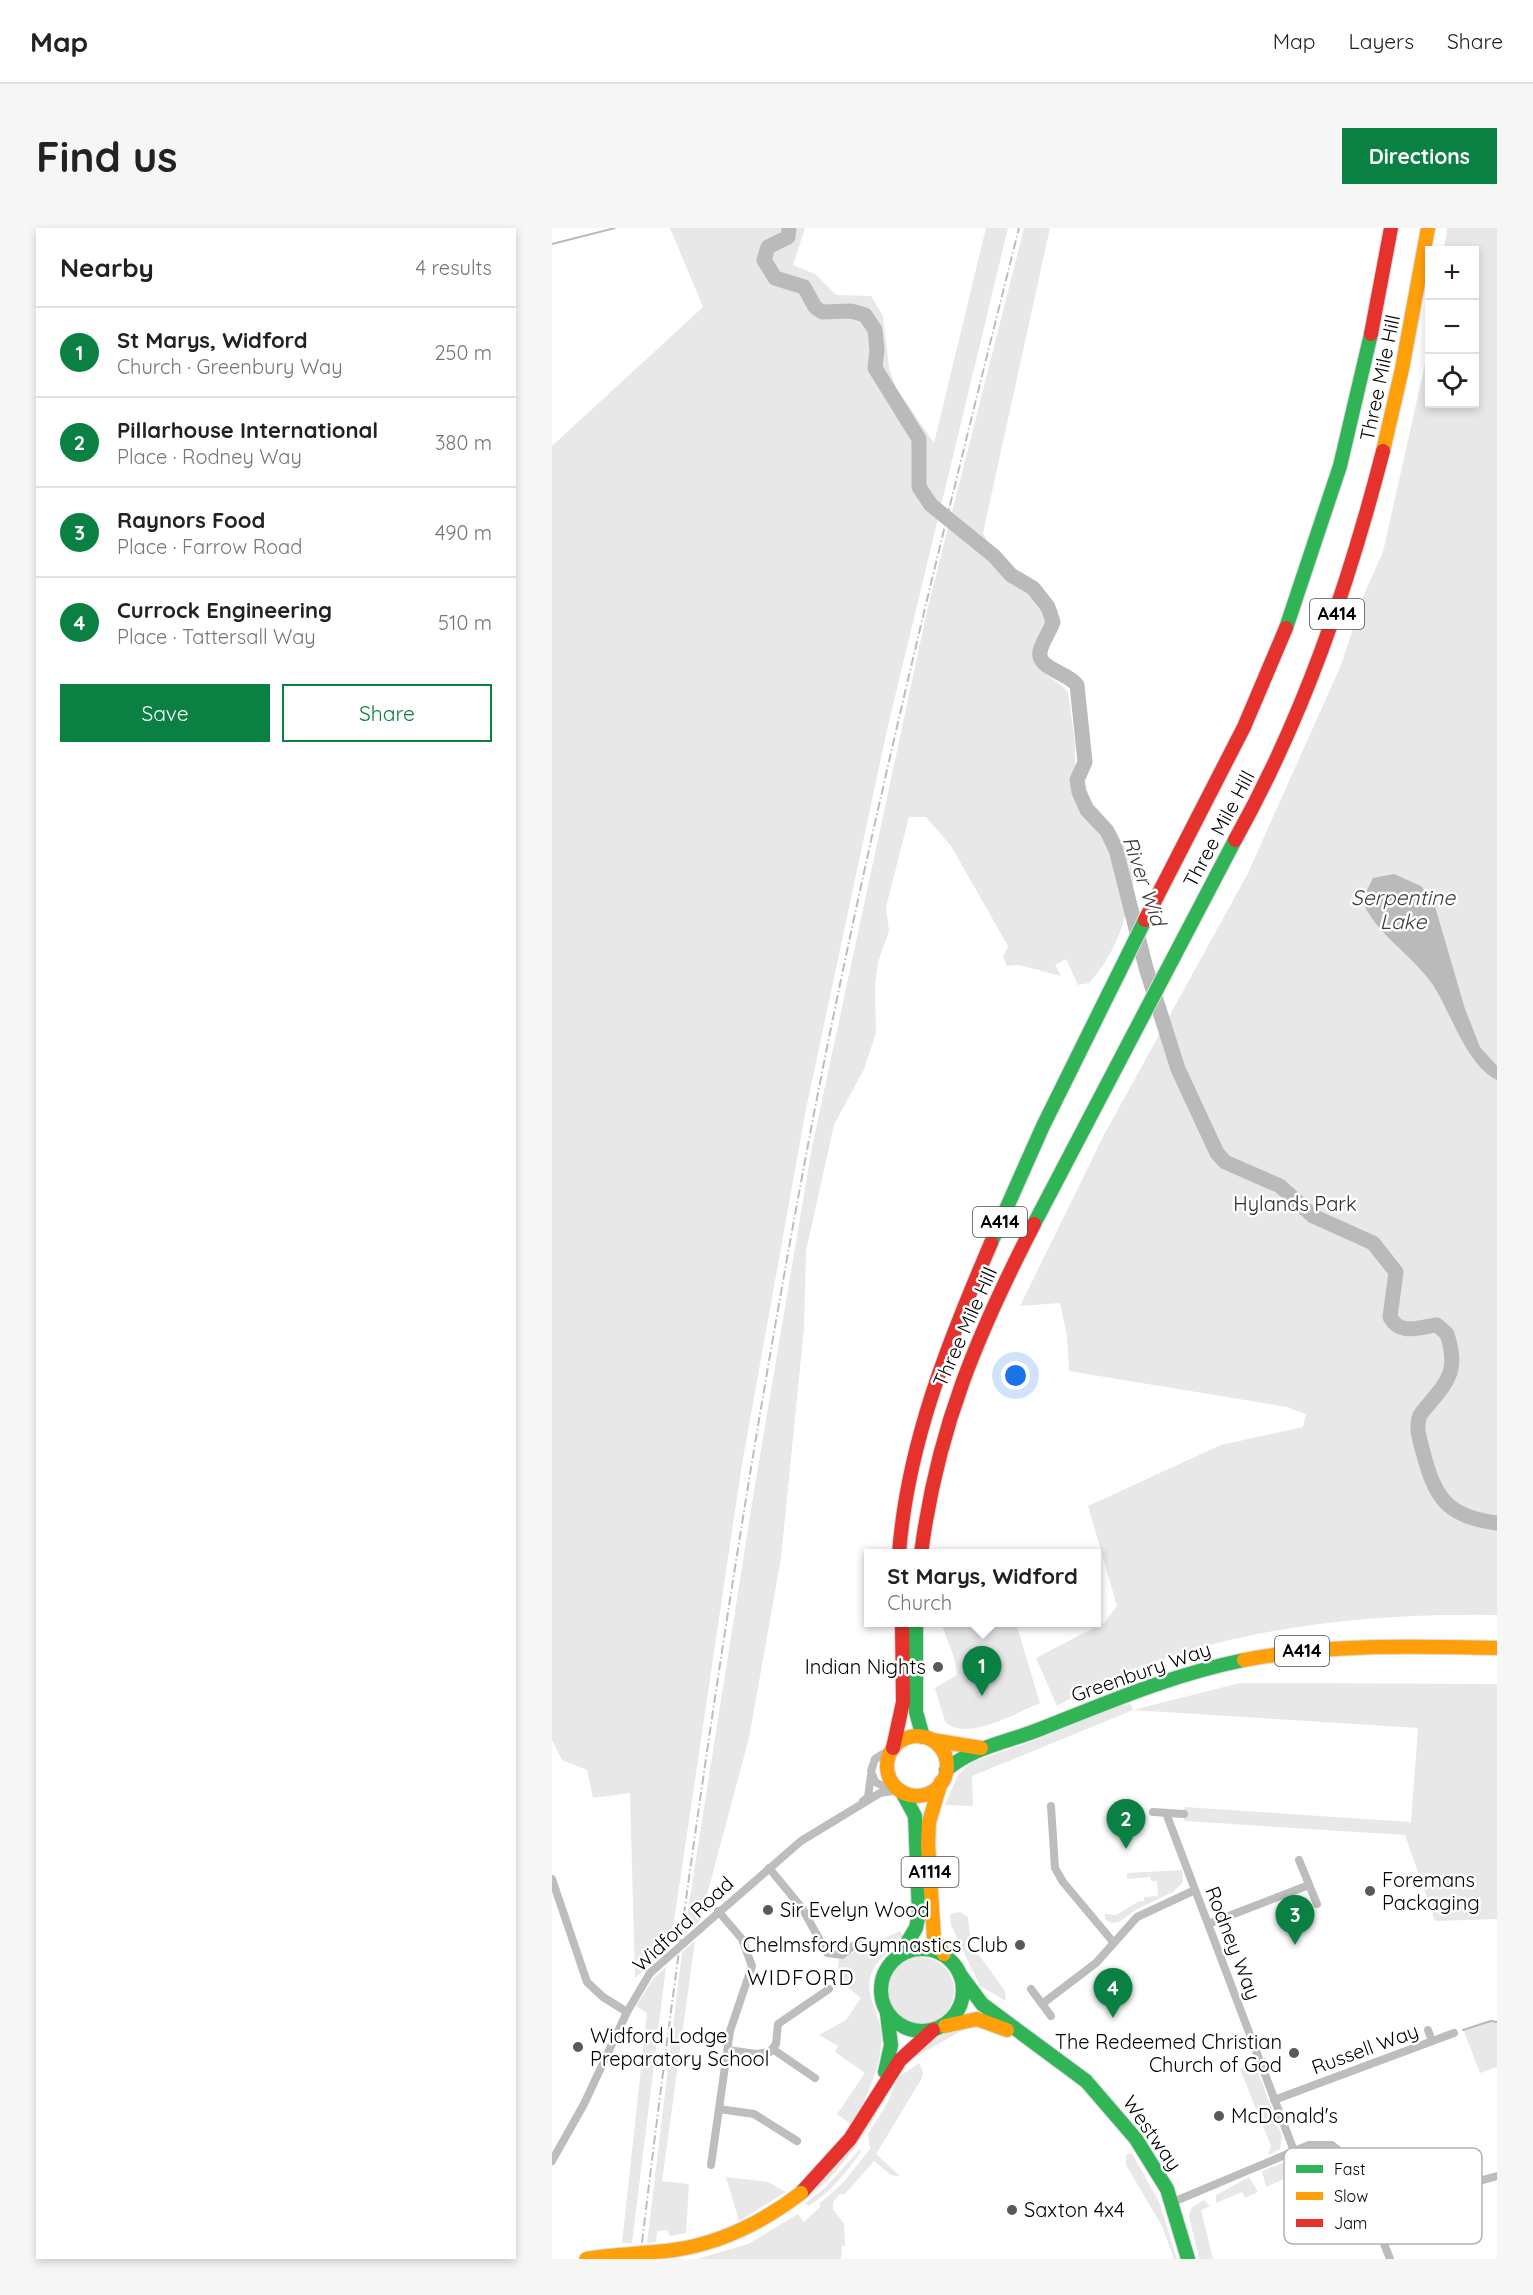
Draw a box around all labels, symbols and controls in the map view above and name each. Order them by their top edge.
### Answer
text: Map [30,24,88,59]
text: Map [1273,28,1316,54]
text: Layers [1349,28,1414,54]
text: Share [1447,28,1503,54]
button: Directions [1342,128,1497,184]
text: Find us [36,130,178,183]
map controls [1425,246,1479,408]
button: + [1425,246,1479,300]
text: Nearby [60,251,154,284]
text: 4 results [416,255,492,280]
button: − [1425,300,1479,354]
street label: Three Mile Hill [1354,312,1405,443]
text: St Marys, Widford [117,326,308,354]
text: 1 [76,340,83,365]
text: 250 m [434,340,492,365]
text: Church · Greenbury Way [117,354,343,379]
button: locate [1425,354,1479,408]
text: Pillarhouse International [117,416,378,444]
text: 2 [74,430,85,455]
text: 380 m [435,430,492,455]
text: Place · Rodney Way [117,444,302,469]
text: Raynors Food [117,506,265,534]
text: 3 [74,520,85,545]
text: 490 m [435,520,492,545]
text: Place · Farrow Road [117,534,302,559]
text: Currock Engineering [117,596,332,624]
road number: A414 [1310,599,1364,629]
text: 4 [74,610,85,635]
text: 510 m [438,610,492,635]
text: Place · Tattersall Way [117,624,316,649]
button: Save [60,684,270,742]
button: Share [282,684,492,742]
street label: Three Mile Hill [1177,766,1260,891]
water label: River Wid [1118,833,1173,931]
water label: Serpentine Lake [1351,884,1456,934]
park label: Hylands Park [1233,1191,1357,1216]
road number: A414 [973,1207,1027,1237]
street label: Three Mile Hill [927,1263,1002,1391]
your location [1001,1361,1030,1390]
popup [864,1549,1101,1627]
text: St Marys, Widford [887,1562,1078,1590]
text: Church [887,1590,952,1615]
street label: Greenbury Way [1068,1636,1214,1707]
road number: A414 [1275,1636,1329,1666]
pin: 1 [962,1646,1002,1696]
place label: Indian Nights [805,1654,926,1679]
marker: Indian Nights [931,1660,945,1674]
pin: 2 [1106,1800,1146,1849]
road number: A1114 [902,1857,958,1887]
place label: Foremans Packaging [1382,1867,1480,1915]
street label: Widford Road [627,1871,738,1977]
street label: Rodney Way [1200,1882,1267,2003]
marker: Foremans Packaging [1363,1884,1377,1898]
pin: 3 [1276,1896,1314,1945]
place label: Sir Evelyn Wood [780,1897,930,1922]
marker: Sir Evelyn Wood [761,1903,775,1917]
place label: Chelmsford Gymnastics Club [743,1932,1008,1957]
marker: Chelmsford Gymnastics Club [1013,1938,1027,1952]
district label: WIDFORD [747,1964,855,1990]
pin: 4 [1094,1968,1132,2018]
street label: Russell Way [1308,2018,1422,2079]
place label: Widford Lodge Preparatory School [590,2023,769,2071]
place label: The Redeemed Christian Church of God [1055,2029,1282,2077]
marker: Widford Lodge Preparatory School [571,2040,585,2054]
marker: The Redeemed Christian Church of God [1287,2046,1301,2060]
street label: Westway [1118,2090,1187,2175]
place label: McDonald's [1231,2103,1338,2128]
marker: McDonald's [1212,2109,1226,2123]
legend [1284,2148,1482,2244]
text: Fast [1334,2159,1365,2179]
text: Slow [1334,2186,1368,2206]
place label: Saxton 4x4 [1024,2197,1125,2222]
marker: Saxton 4x4 [1005,2203,1019,2217]
text: Jam [1334,2213,1367,2233]

